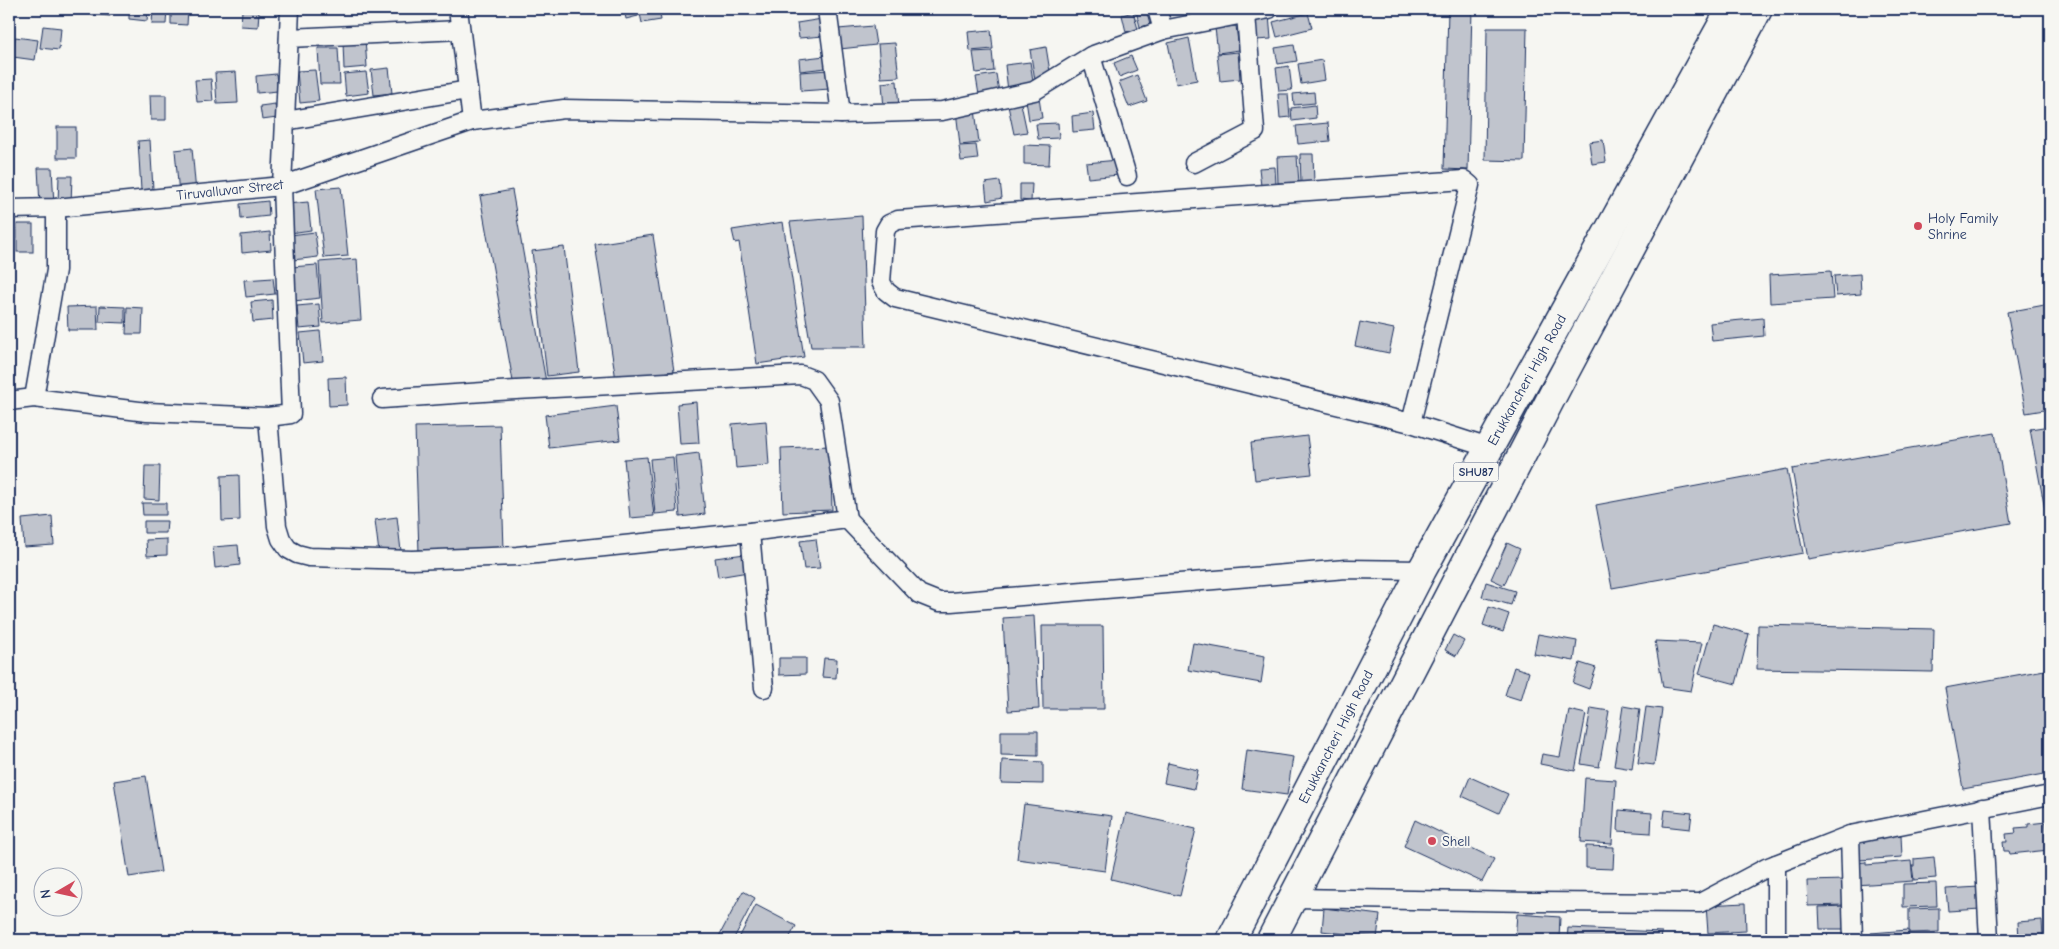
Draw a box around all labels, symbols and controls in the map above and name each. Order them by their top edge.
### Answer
street label: Tiruvalluvar Street [176,176,285,204]
place label: Holy Family Shrine [1928,210,1999,243]
marker: Holy Family Shrine [1912,220,1924,232]
street label: Erukkancheri High Road [1484,312,1570,448]
road number: SHU87 [1454,462,1498,482]
street label: Erukkancheri High Road [1295,668,1377,806]
place label: Shell [1442,833,1470,850]
marker: Shell [1426,835,1438,847]
north arrow [32,866,82,916]
text: N [37,888,55,900]

